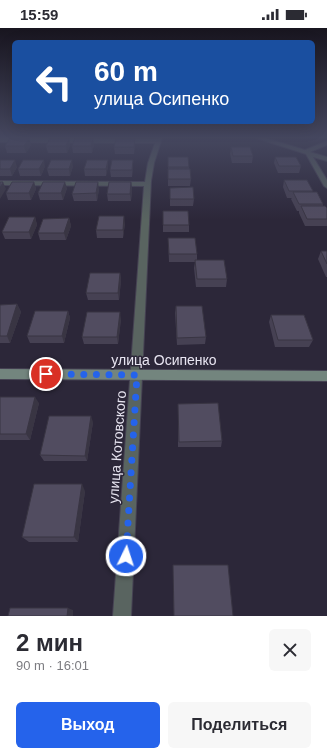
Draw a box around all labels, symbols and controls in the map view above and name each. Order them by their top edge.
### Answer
text: 15:59 [20,6,58,23]
icon: left [28,56,80,108]
text: 60 m [94,56,158,87]
text: улица Осипенко [94,89,229,109]
street label: улица Осипенко [111,352,217,368]
pin [29,357,63,391]
icon: arrive [35,363,57,385]
street label: улица Котовского [105,390,129,504]
position arrow [105,535,147,577]
text: 2 мин [16,629,83,656]
button: close [269,629,311,671]
text: 90 m · 16:01 [16,658,89,673]
button: Выход [16,702,160,748]
button: Поделиться [168,702,311,748]

